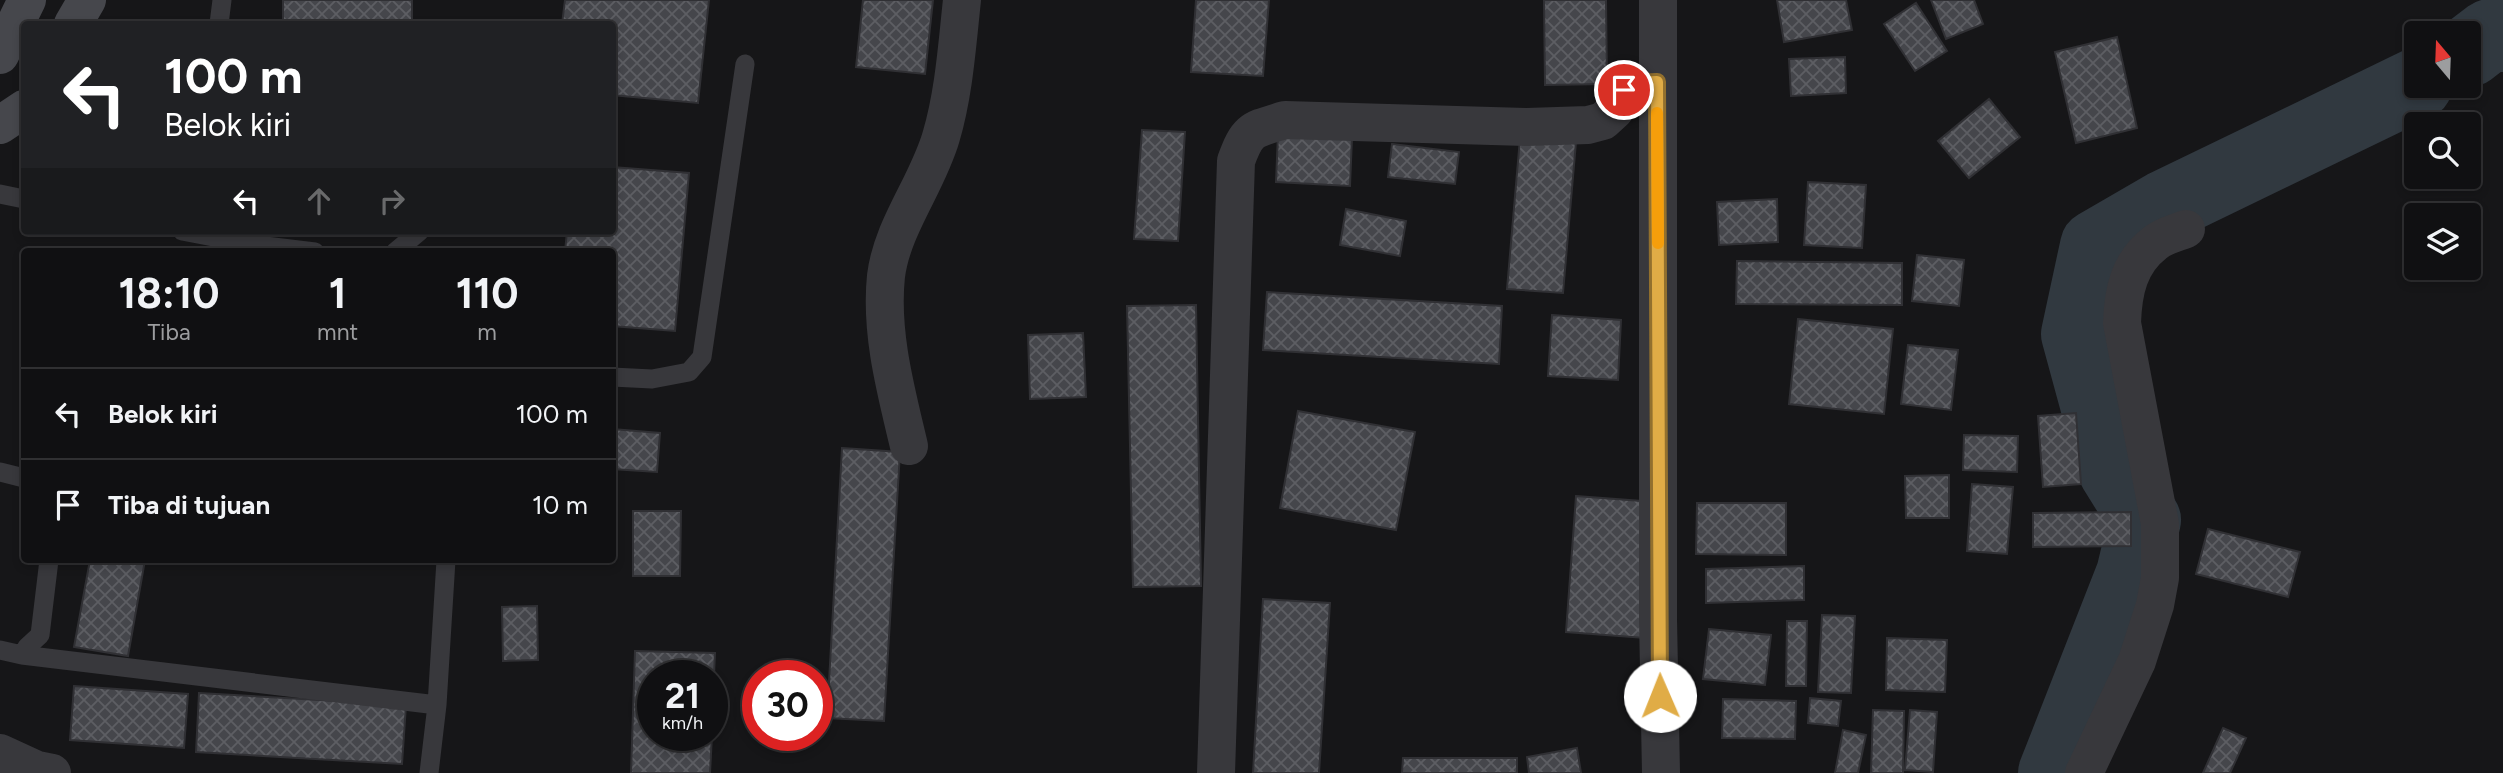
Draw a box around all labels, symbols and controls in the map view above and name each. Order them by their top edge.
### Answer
north arrow [2404,21,2482,98]
map controls [2404,21,2481,280]
text: 100 m [164,46,303,105]
icon: left [49,49,140,140]
pin [1594,60,1654,120]
icon: arrive [1605,71,1643,109]
text: Belok kiri [164,106,291,144]
button: search [2404,112,2481,189]
icon: left [227,182,265,220]
icon: ahead [300,182,338,220]
icon: right [373,182,411,220]
button: layers [2404,203,2481,280]
text: 18:10 [119,268,220,319]
text: 1 [329,268,347,319]
text: 110 [456,268,518,319]
text: Tiba [147,318,191,346]
text: mnt [317,318,358,346]
text: m [477,318,497,346]
icon: left [49,395,87,433]
text: Belok kiri [108,398,217,430]
text: 100 m [515,398,588,430]
icon: arrive [49,486,87,524]
text: Tiba di tujuan [108,489,270,521]
text: 10 m [532,489,588,521]
position arrow [1623,659,1697,733]
speed limit sign: 30 [742,660,833,751]
text: 21 [665,675,700,717]
text: km/h [662,712,703,734]

